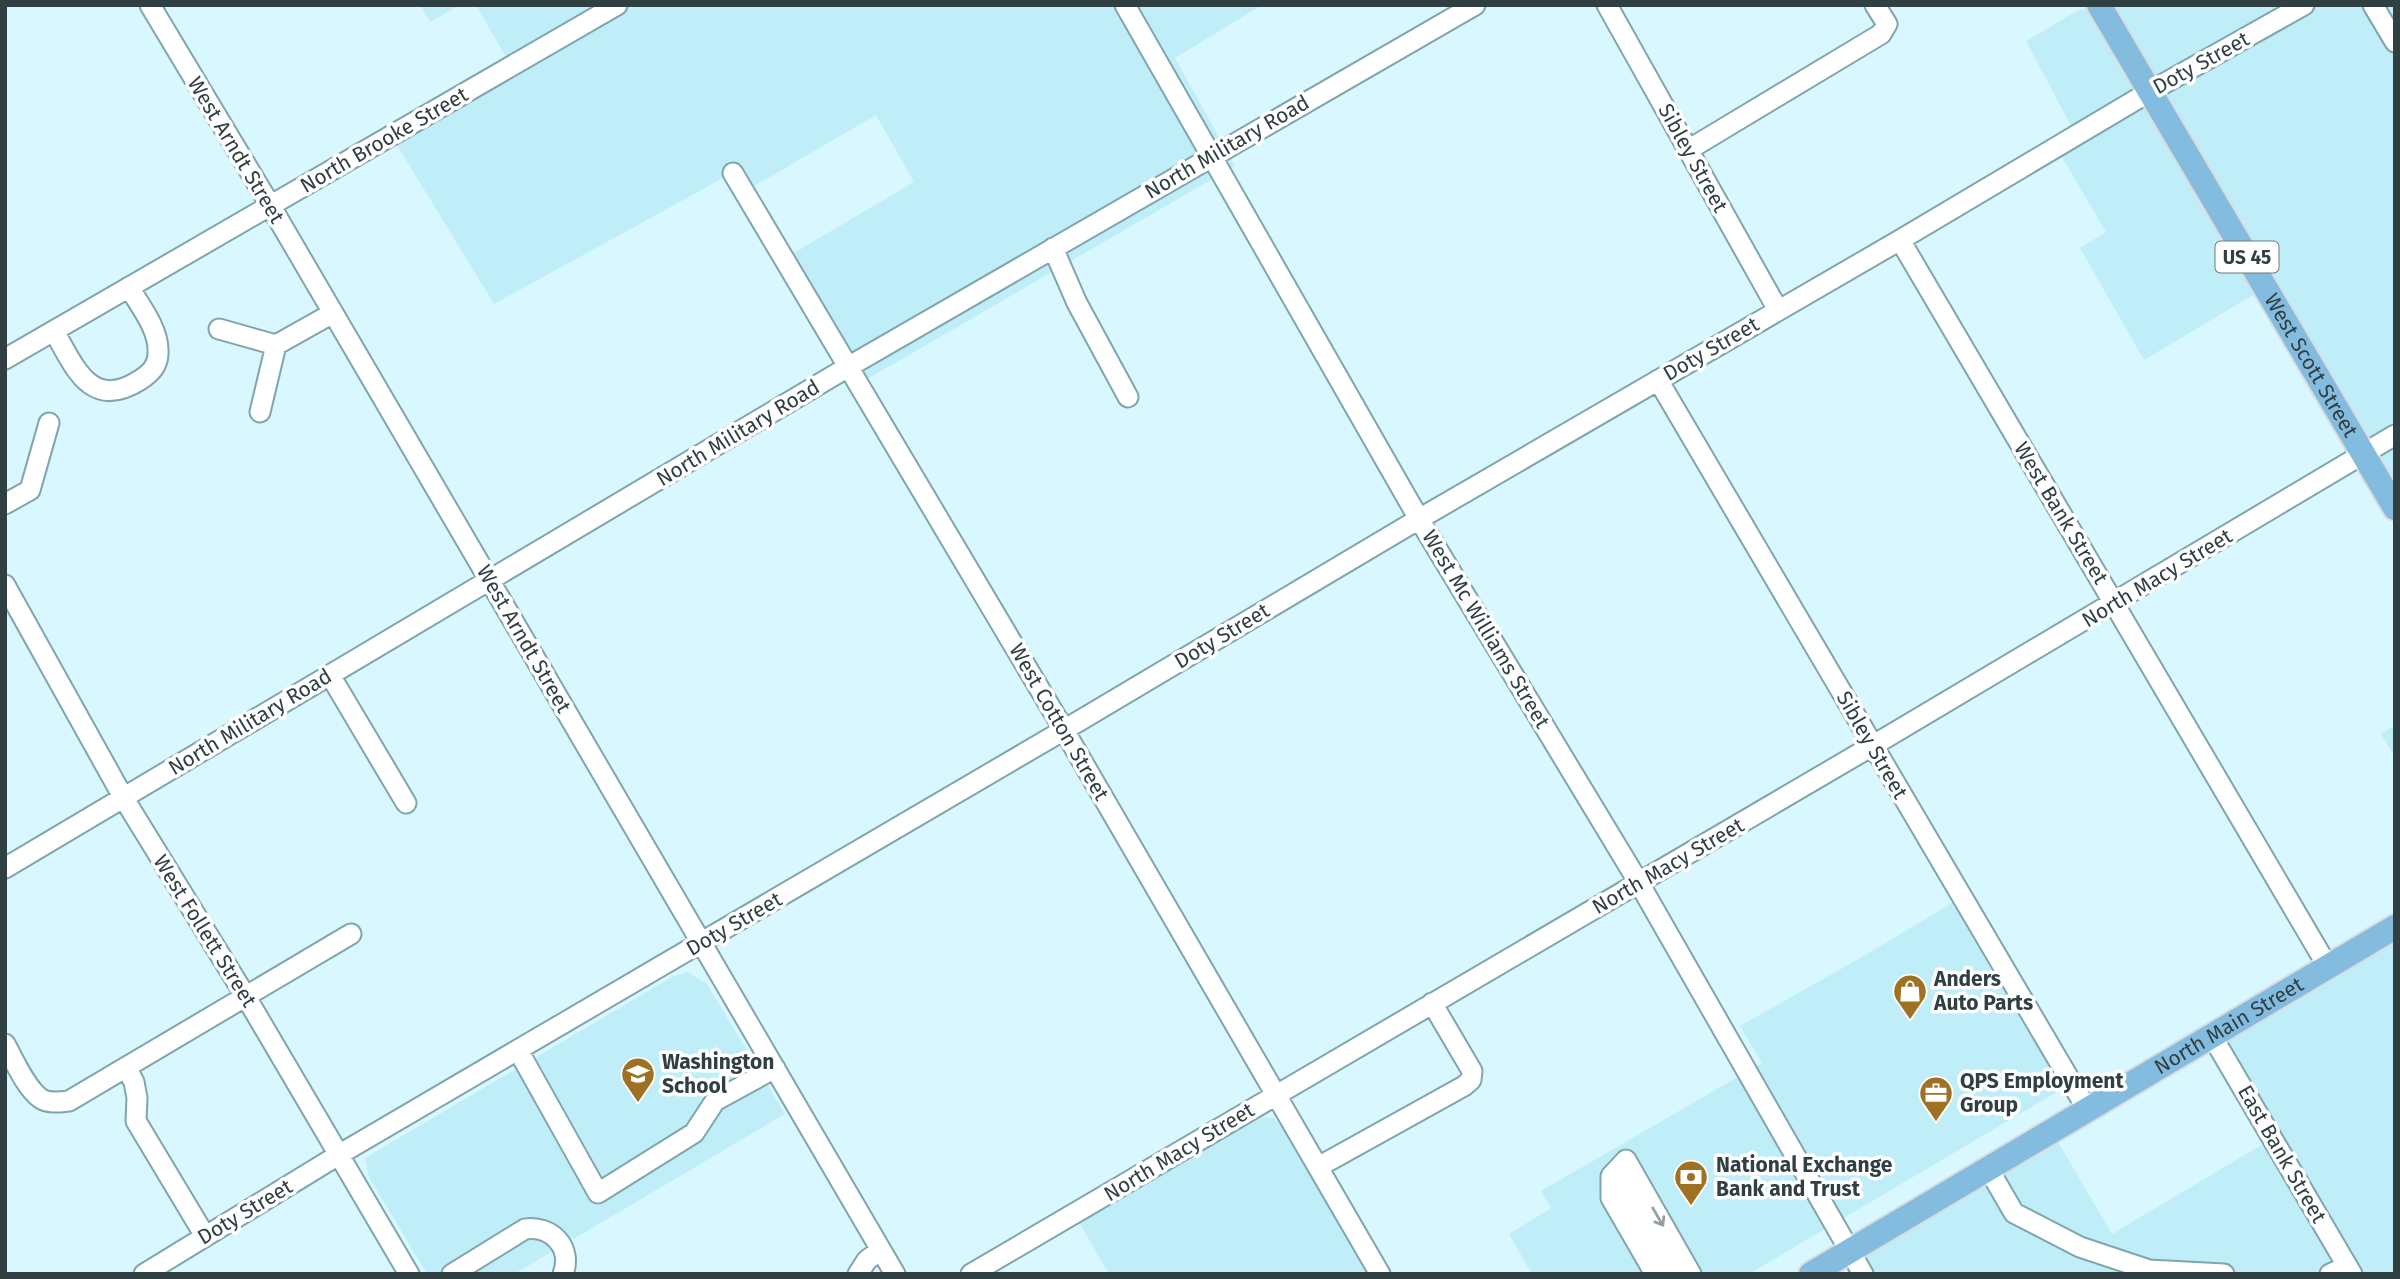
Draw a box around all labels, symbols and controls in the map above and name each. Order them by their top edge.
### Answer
street label: Doty Street [2148,26,2254,100]
street label: West Arndt Street [182,72,290,228]
street label: North Brooke Street [295,81,473,199]
street label: North Military Road [1140,89,1314,205]
street label: Sibley Street [1653,99,1734,217]
road number: US 45 [2216,242,2278,272]
street label: West Scott Street [2259,289,2364,442]
street label: Doty Street [1659,311,1764,387]
street label: North Military Road [652,374,824,492]
street label: West Bank Street [2008,437,2114,589]
street label: North Macy Street [2077,523,2237,633]
street label: West Mc Williams Street [1416,525,1556,733]
street label: West Arndt Street [471,560,577,718]
street label: Doty Street [1170,597,1275,674]
street label: West Cotton Street [1003,639,1115,806]
street label: North Military Road [164,663,336,781]
street label: Sibley Street [1831,686,1913,804]
street label: North Macy Street [1588,812,1749,920]
street label: West Follett Street [148,850,263,1012]
street label: Doty Street [682,886,787,962]
place label: Anders Auto Parts [1933,966,2033,1016]
street label: North Main Street [2150,971,2308,1080]
shop icon: Anders Auto Parts [1891,972,1929,1021]
place label: Washington School [662,1049,774,1099]
school or university icon: Washington School [619,1055,657,1104]
place label: QPS Employment Group [1960,1068,2124,1118]
office icon: QPS Employment Group [1917,1074,1955,1123]
street label: East Bank Street [2232,1080,2332,1228]
street label: North Macy Street [1099,1097,1259,1207]
place label: National Exchange Bank and Trust [1716,1152,1893,1202]
bank icon: National Exchange Bank and Trust [1672,1158,1710,1207]
street label: Doty Street [193,1173,298,1250]
one-way arrow [1651,1206,1665,1226]

